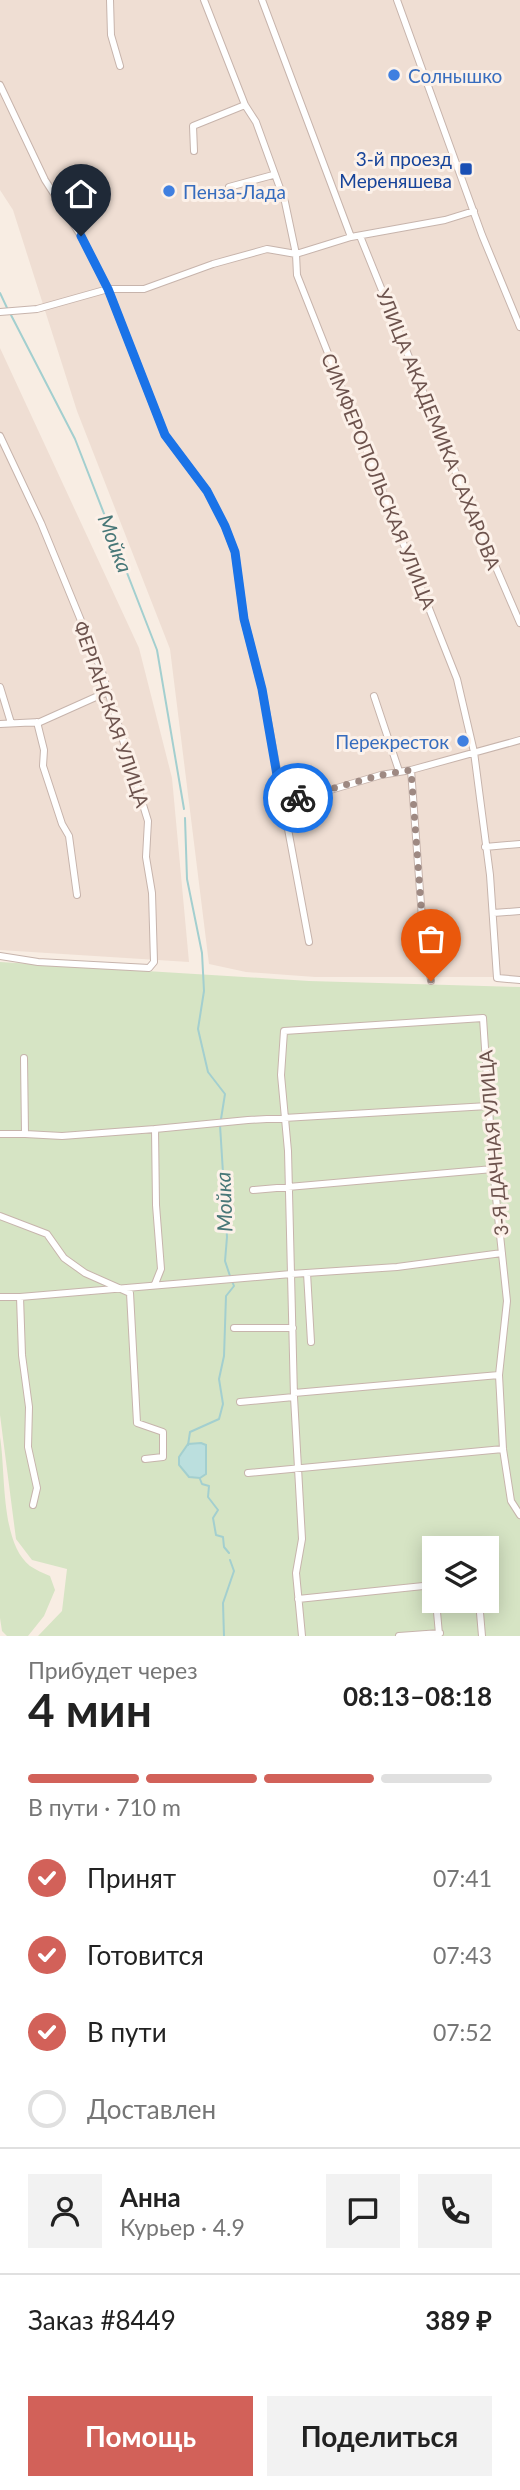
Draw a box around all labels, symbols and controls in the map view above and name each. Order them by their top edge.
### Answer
place label: Солнышко [408,64,502,87]
marker: Солнышко [386,67,402,83]
place label: 3-й проезд Мереняшева [339,147,452,192]
marker: 3-й проезд Мереняшева [458,161,474,177]
pin [51,164,111,236]
icon: home [62,175,100,213]
place label: Пенза-Лада [183,180,286,203]
marker: Пенза-Лада [161,183,177,199]
street label: УЛИЦА АКАДЕМИКА САХАРОВА [372,285,506,573]
street label: СИМФЕРОПОЛЬСКАЯ УЛИЦА [317,350,441,612]
water label: Мойка [94,510,138,576]
street label: ФЕРГАНСКАЯ УЛИЦА [69,618,155,810]
place label: Перекресток [335,730,449,753]
marker: Перекресток [455,733,471,749]
courier [263,763,333,833]
icon: bike [279,779,317,817]
pin [401,909,461,981]
icon: bag [412,920,450,958]
street label: 3-Я ДАЧНАЯ УЛИЦА [473,1049,513,1237]
water label: Мойка [209,1171,237,1233]
map controls [422,1536,499,1613]
button: layers [422,1536,499,1613]
text: Прибудет через [28,1656,198,1684]
text: 08:13–08:18 [343,1680,492,1712]
text: 4 мин [28,1682,152,1737]
text: В пути · 710 m [28,1793,181,1821]
icon: check [28,1859,66,1897]
text: Принят [87,1862,176,1894]
text: 07:41 [433,1864,492,1892]
icon: check [28,1936,66,1974]
text: Готовится [87,1939,204,1971]
text: 07:43 [433,1941,492,1969]
icon: check [28,2013,66,2051]
text: В пути [87,2016,167,2048]
text: 07:52 [433,2018,492,2046]
text: Доставлен [87,2093,216,2125]
button: person [28,2174,102,2248]
button: chat [326,2174,400,2248]
button: phone [418,2174,492,2248]
text: Анна [120,2181,181,2213]
text: Курьер · 4.9 [120,2213,245,2241]
text: Заказ #8449 [28,2304,176,2336]
text: 389 ₽ [425,2304,492,2336]
button: Помощь [28,2396,253,2476]
button: Поделиться [267,2396,492,2476]

